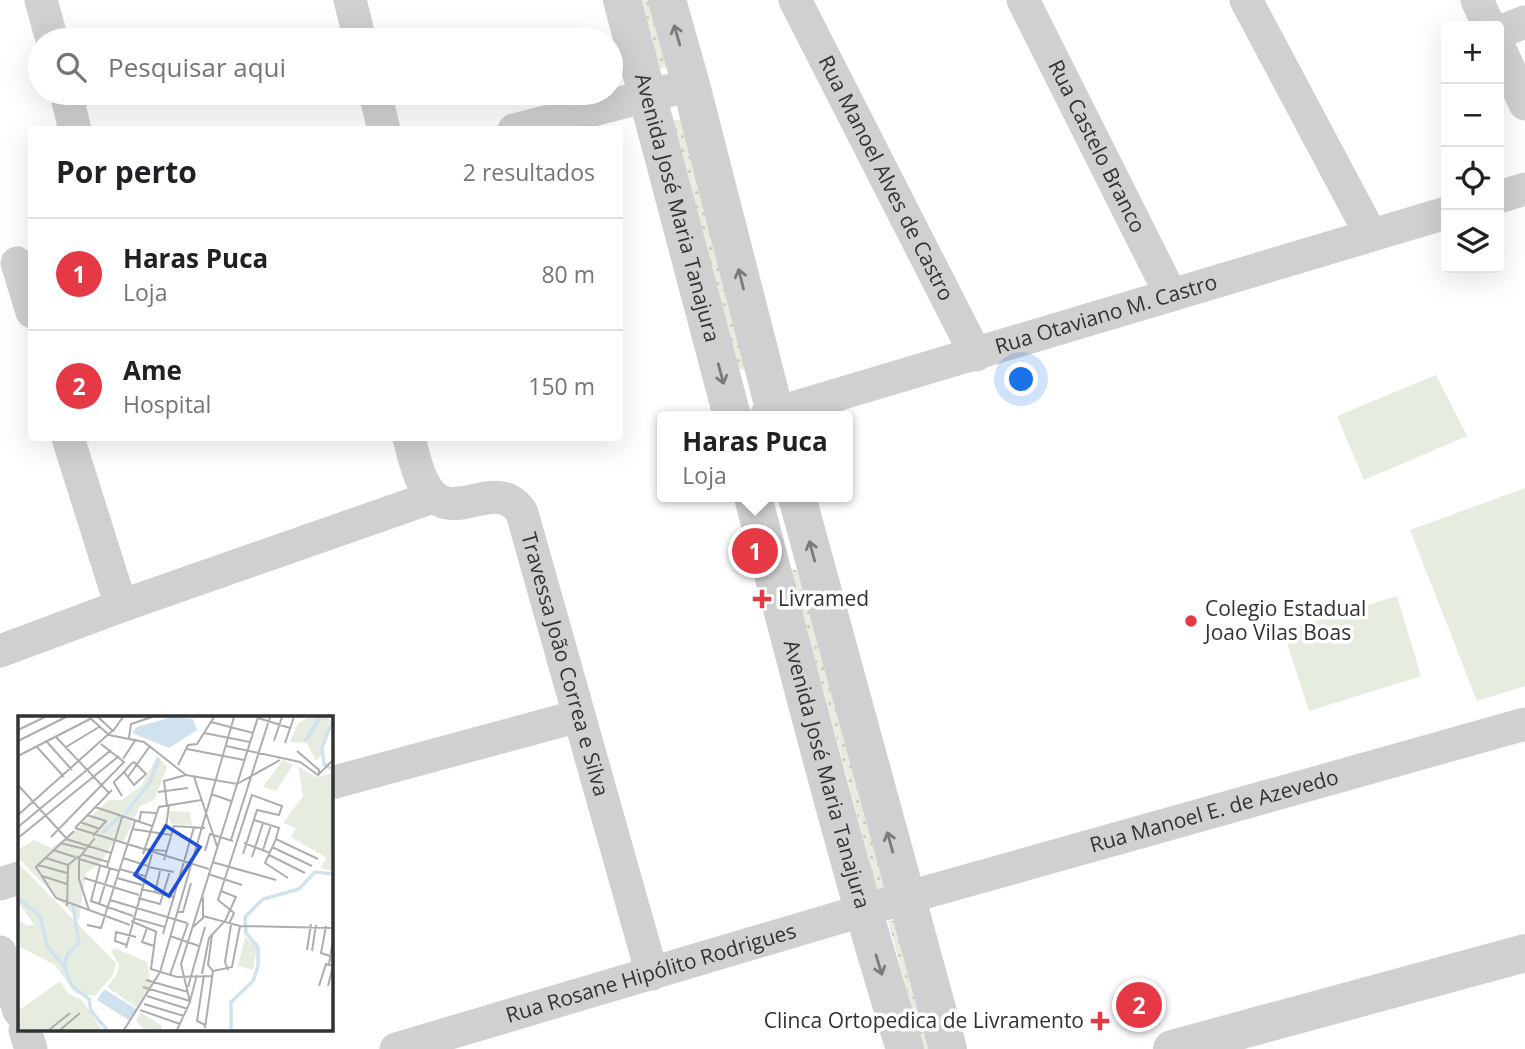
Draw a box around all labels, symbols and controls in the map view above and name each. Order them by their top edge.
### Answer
map controls [1441,21,1504,273]
button: + [1441,21,1504,84]
one-way arrow [670,24,683,47]
search box [28,28,623,105]
icon: search [52,48,90,86]
text: Pesquisar aqui [108,49,286,85]
street label: Rua Manoel Alves de Castro [813,50,961,305]
street label: Rua Castelo Branco [1042,55,1153,237]
street label: Avenida José Maria Tanajura [629,70,727,345]
button: − [1441,84,1504,147]
button: locate [1441,147,1504,210]
text: Por perto [56,151,197,192]
text: 2 resultados [463,156,595,188]
button: layers [1441,210,1504,273]
text: Haras Puca [123,240,268,276]
text: 1 [72,258,86,290]
text: 80 m [541,258,595,290]
street label: Rua Otaviano M. Castro [991,267,1220,360]
one-way arrow [734,268,747,291]
text: Loja [123,276,167,308]
text: Ame [123,352,182,388]
one-way arrow [715,362,728,385]
your location [1004,362,1038,396]
text: 2 [72,370,86,402]
text: 150 m [528,370,595,402]
text: Hospital [123,388,211,420]
popup [657,411,853,502]
text: Haras Puca [682,423,828,459]
text: Loja [682,459,727,491]
pin: 1 [732,525,778,577]
street label: Travessa João Correa e Silva [515,529,616,799]
one-way arrow [804,540,817,562]
place label: Livramed [778,584,869,612]
marker: Livramed [752,589,772,609]
place label: Colegio Estadual Joao Vilas Boas [1203,594,1366,646]
marker: Colegio Estadual Joao Vilas Boas [1183,613,1199,629]
street label: Avenida José Maria Tanajura [778,637,877,912]
inset map [18,716,332,1032]
street label: Rua Manoel E. de Azevedo [1086,762,1341,859]
one-way arrow [883,831,896,854]
street label: Rua Rosane Hipólito Rodrigues [502,916,799,1029]
one-way arrow [873,954,886,976]
pin: 2 [1116,979,1162,1031]
place label: Clinca Ortopedica de Livramento [764,1006,1084,1034]
marker: Clinca Ortopedica de Livramento [1090,1011,1110,1031]

